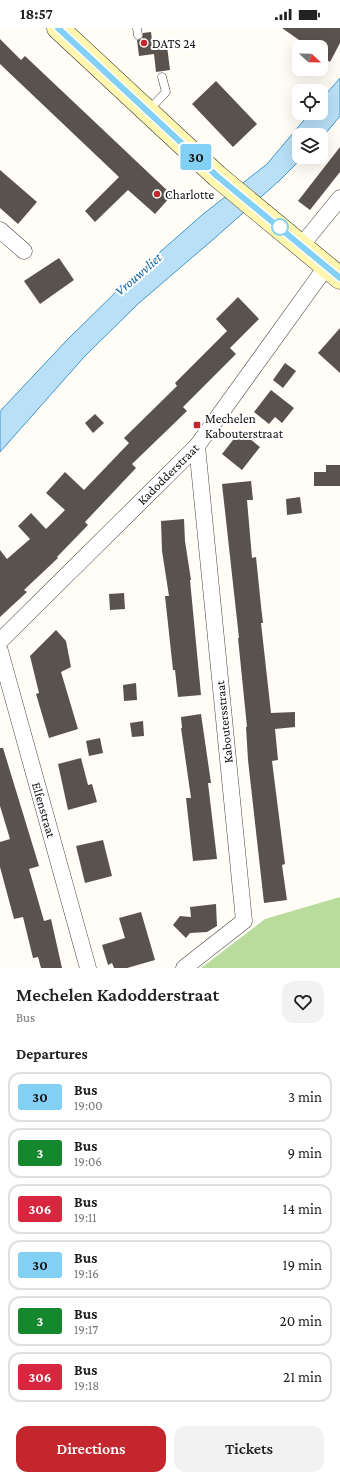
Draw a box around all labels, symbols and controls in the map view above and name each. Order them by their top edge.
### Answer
text: 18:57 [20,6,53,22]
place label: DATS 24 [152,36,196,51]
marker: DATS 24 [139,38,149,48]
north arrow [292,40,328,76]
map controls [292,40,328,164]
button: locate [292,84,328,120]
button: layers [292,128,328,164]
line badge: 30 [178,144,214,170]
text: 30 [188,149,204,165]
place label: Charlotte [165,187,215,202]
marker: Charlotte [152,189,162,199]
unlabelled marker [271,218,289,236]
water label: Vrouwvliet [111,249,165,299]
place label: Mechelen Kabouterstraat [205,411,284,441]
marker: Mechelen Kabouterstraat [192,420,202,430]
street label: Kadodderstraat [134,440,202,508]
street label: Kaboutersstraat [212,679,236,764]
street label: Elfenstraat [29,780,59,840]
button: heart [282,981,324,1023]
text: Mechelen Kadodderstraat [16,984,219,1005]
text: Bus [16,1010,35,1025]
text: Departures [16,1046,88,1062]
text: Bus [74,1082,97,1098]
text: 30 [32,1089,48,1105]
text: 3 min [288,1089,322,1105]
text: 19:00 [74,1098,103,1113]
text: Bus [74,1138,97,1154]
text: 3 [37,1145,43,1161]
text: 9 min [288,1145,322,1161]
text: 19:06 [74,1154,102,1169]
text: Bus [74,1194,97,1210]
text: 306 [29,1201,51,1217]
text: 14 min [283,1201,322,1217]
text: 19:11 [74,1210,97,1225]
text: Bus [74,1250,97,1266]
text: 30 [32,1257,48,1273]
text: 19 min [283,1257,322,1273]
text: 19:16 [74,1266,99,1281]
text: Bus [74,1306,97,1322]
text: 3 [37,1313,43,1329]
text: 20 min [280,1313,322,1329]
text: 19:17 [74,1322,98,1337]
text: Bus [74,1362,97,1378]
text: 306 [29,1369,51,1385]
text: 21 min [283,1369,322,1385]
text: 19:18 [74,1378,99,1393]
button: Directions [16,1426,166,1472]
button: Tickets [174,1426,324,1472]

